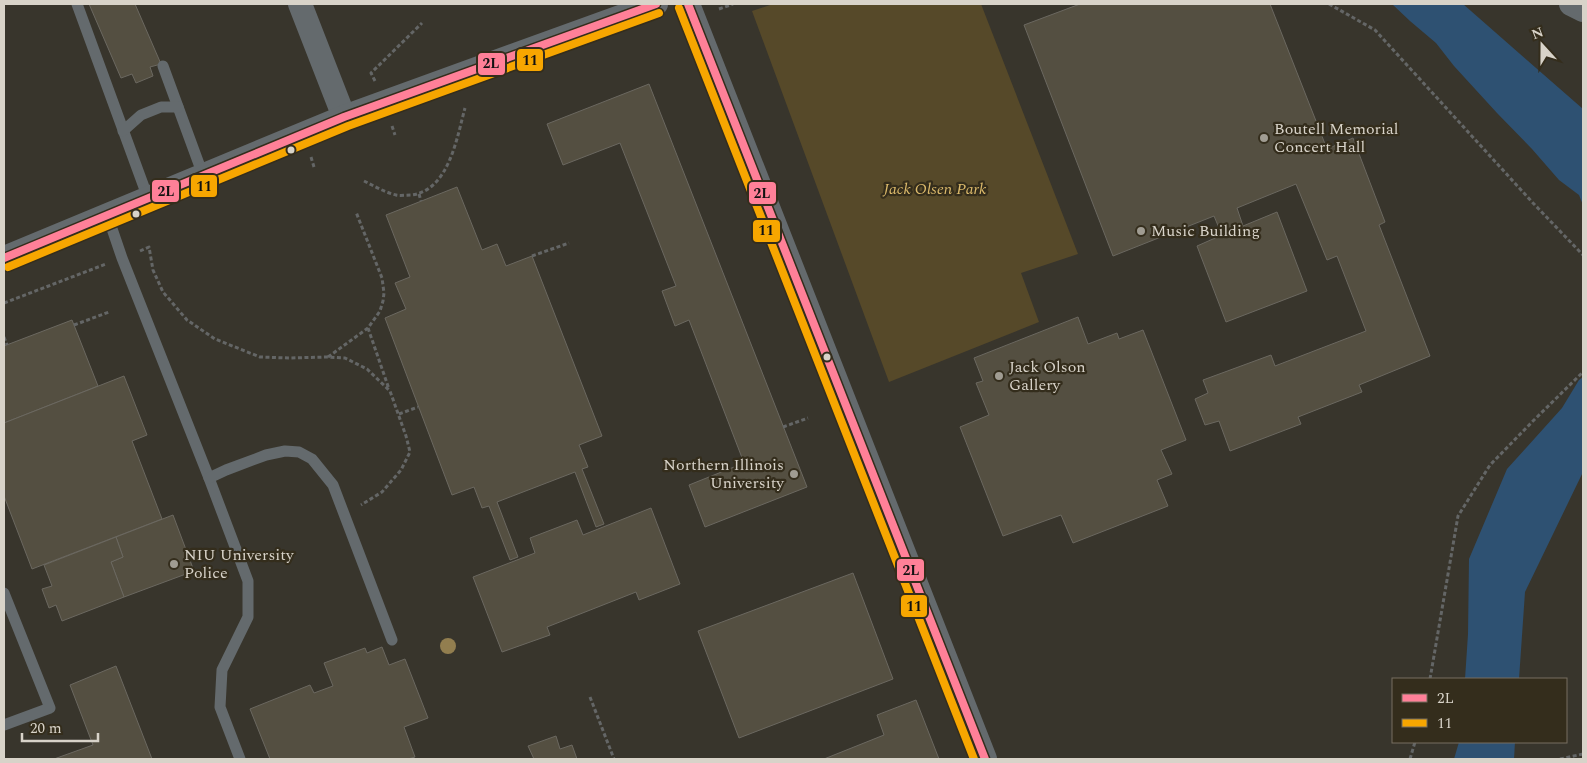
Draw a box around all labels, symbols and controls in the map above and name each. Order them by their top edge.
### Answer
north arrow [1517,20,1567,70]
text: N [1528,21,1547,45]
line badge: 11 [516,48,544,72]
text: 11 [522,50,538,71]
line badge: 2L [477,52,506,76]
text: 2L [483,53,499,74]
place label: Boutell Memorial Concert Hall [1274,117,1398,159]
marker: Boutell Memorial Concert Hall [1258,132,1270,144]
unlabelled marker [286,145,296,155]
line badge: 11 [190,174,218,198]
text: 11 [196,176,212,197]
park label: Jack Olsen Park [882,177,987,201]
line badge: 2L [151,179,180,203]
text: 2L [158,181,174,202]
line badge: 2L [748,181,777,205]
text: 2L [754,183,770,204]
unlabelled marker [131,209,141,219]
line badge: 11 [752,219,781,243]
place label: Music Building [1151,219,1260,243]
text: 11 [758,220,774,241]
marker: Music Building [1135,225,1147,237]
unlabelled marker [822,352,832,362]
place label: Jack Olson Gallery [1009,355,1086,397]
marker: Jack Olson Gallery [993,370,1005,382]
place label: Northern Illinois University [663,453,785,495]
marker: Northern Illinois University [788,468,800,480]
place label: NIU University Police [184,543,295,585]
marker: NIU University Police [168,558,180,570]
line badge: 2L [896,558,925,582]
text: 2L [903,560,919,581]
line badge: 11 [900,594,928,618]
text: 11 [906,596,922,617]
legend [1392,678,1567,743]
text: 2L [1437,687,1454,710]
scale bar [22,710,99,742]
text: 11 [1437,712,1452,735]
text: 20 m [30,717,62,740]

